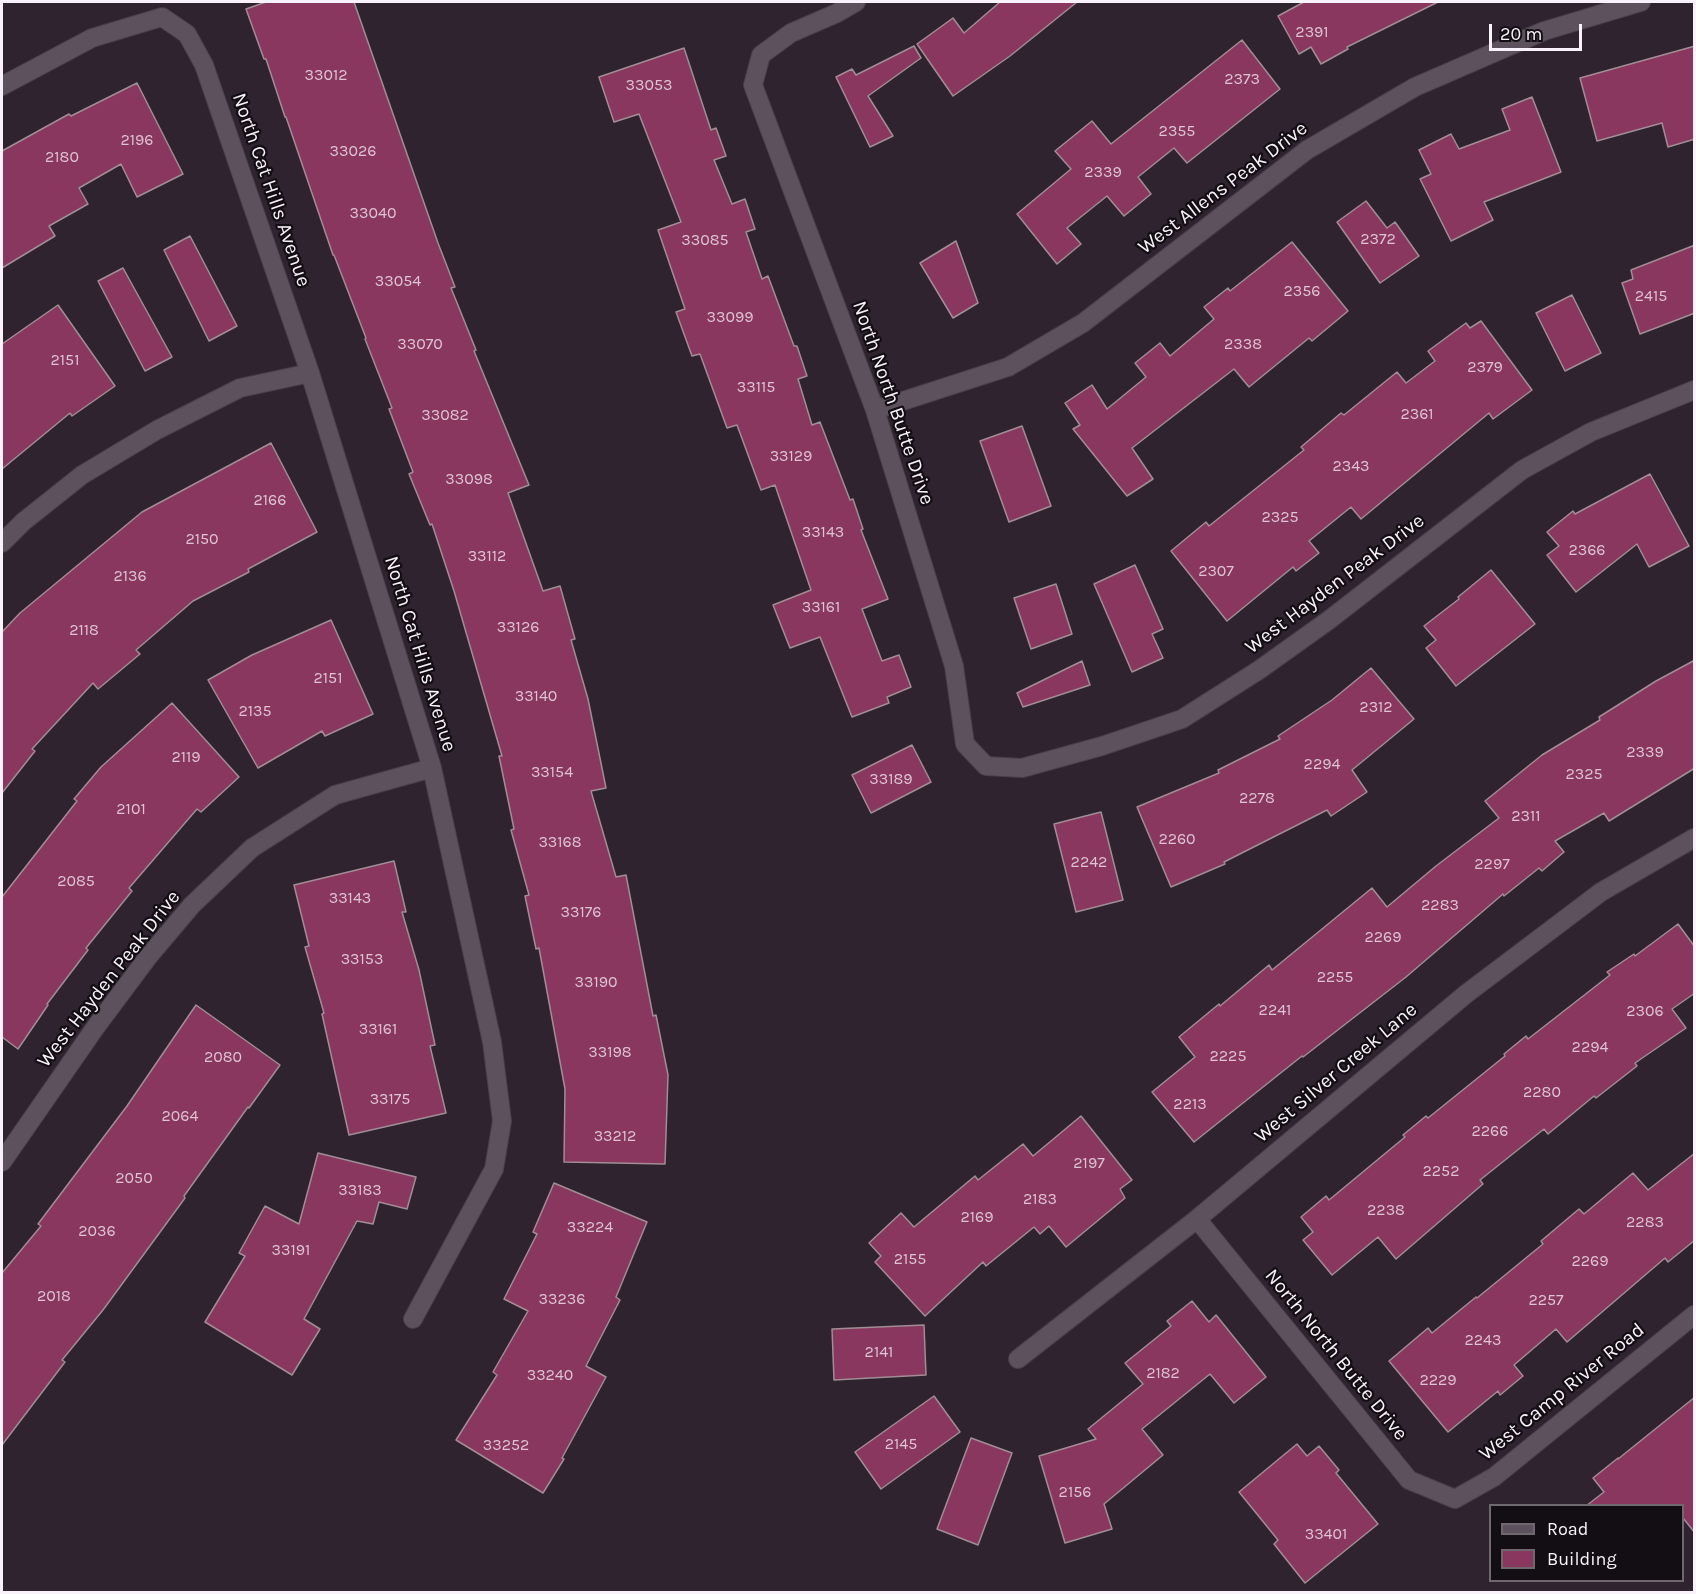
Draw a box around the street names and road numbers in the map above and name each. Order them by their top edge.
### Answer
street label: North Cat Hills Avenue [227,90,315,290]
street label: West Allens Peak Drive [1134,117,1312,259]
street label: North North Butte Drive [847,298,939,508]
street label: West Hayden Peak Drive [1241,509,1429,659]
street label: North Cat Hills Avenue [379,553,461,755]
street label: West Hayden Peak Drive [32,886,186,1072]
street label: West Silver Creek Lane [1250,998,1422,1148]
street label: North North Butte Drive [1259,1264,1413,1446]
street label: West Camp River Road [1475,1318,1649,1466]

